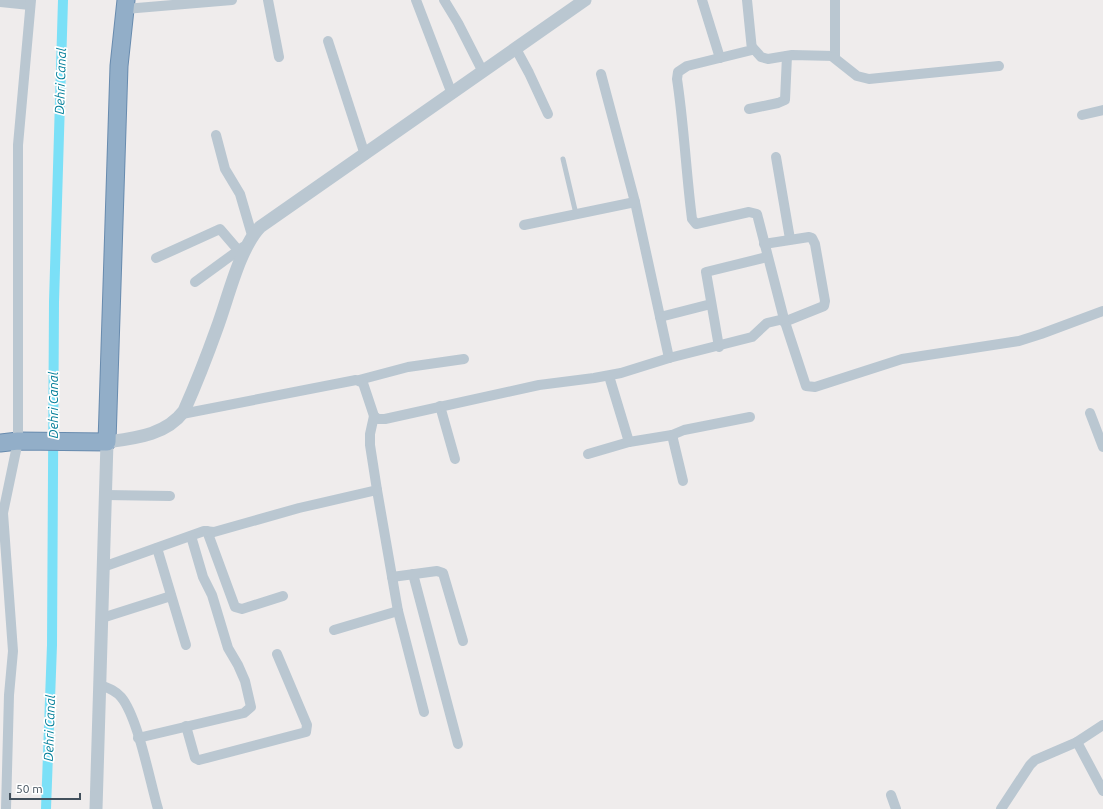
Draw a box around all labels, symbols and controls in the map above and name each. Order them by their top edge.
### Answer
water label: Dehri Canal [52,47,68,115]
water label: Dehri Canal [46,371,60,438]
water label: Dehri Canal [41,694,57,762]
scale bar [10,775,80,801]
text: 50 m [16,782,43,795]

